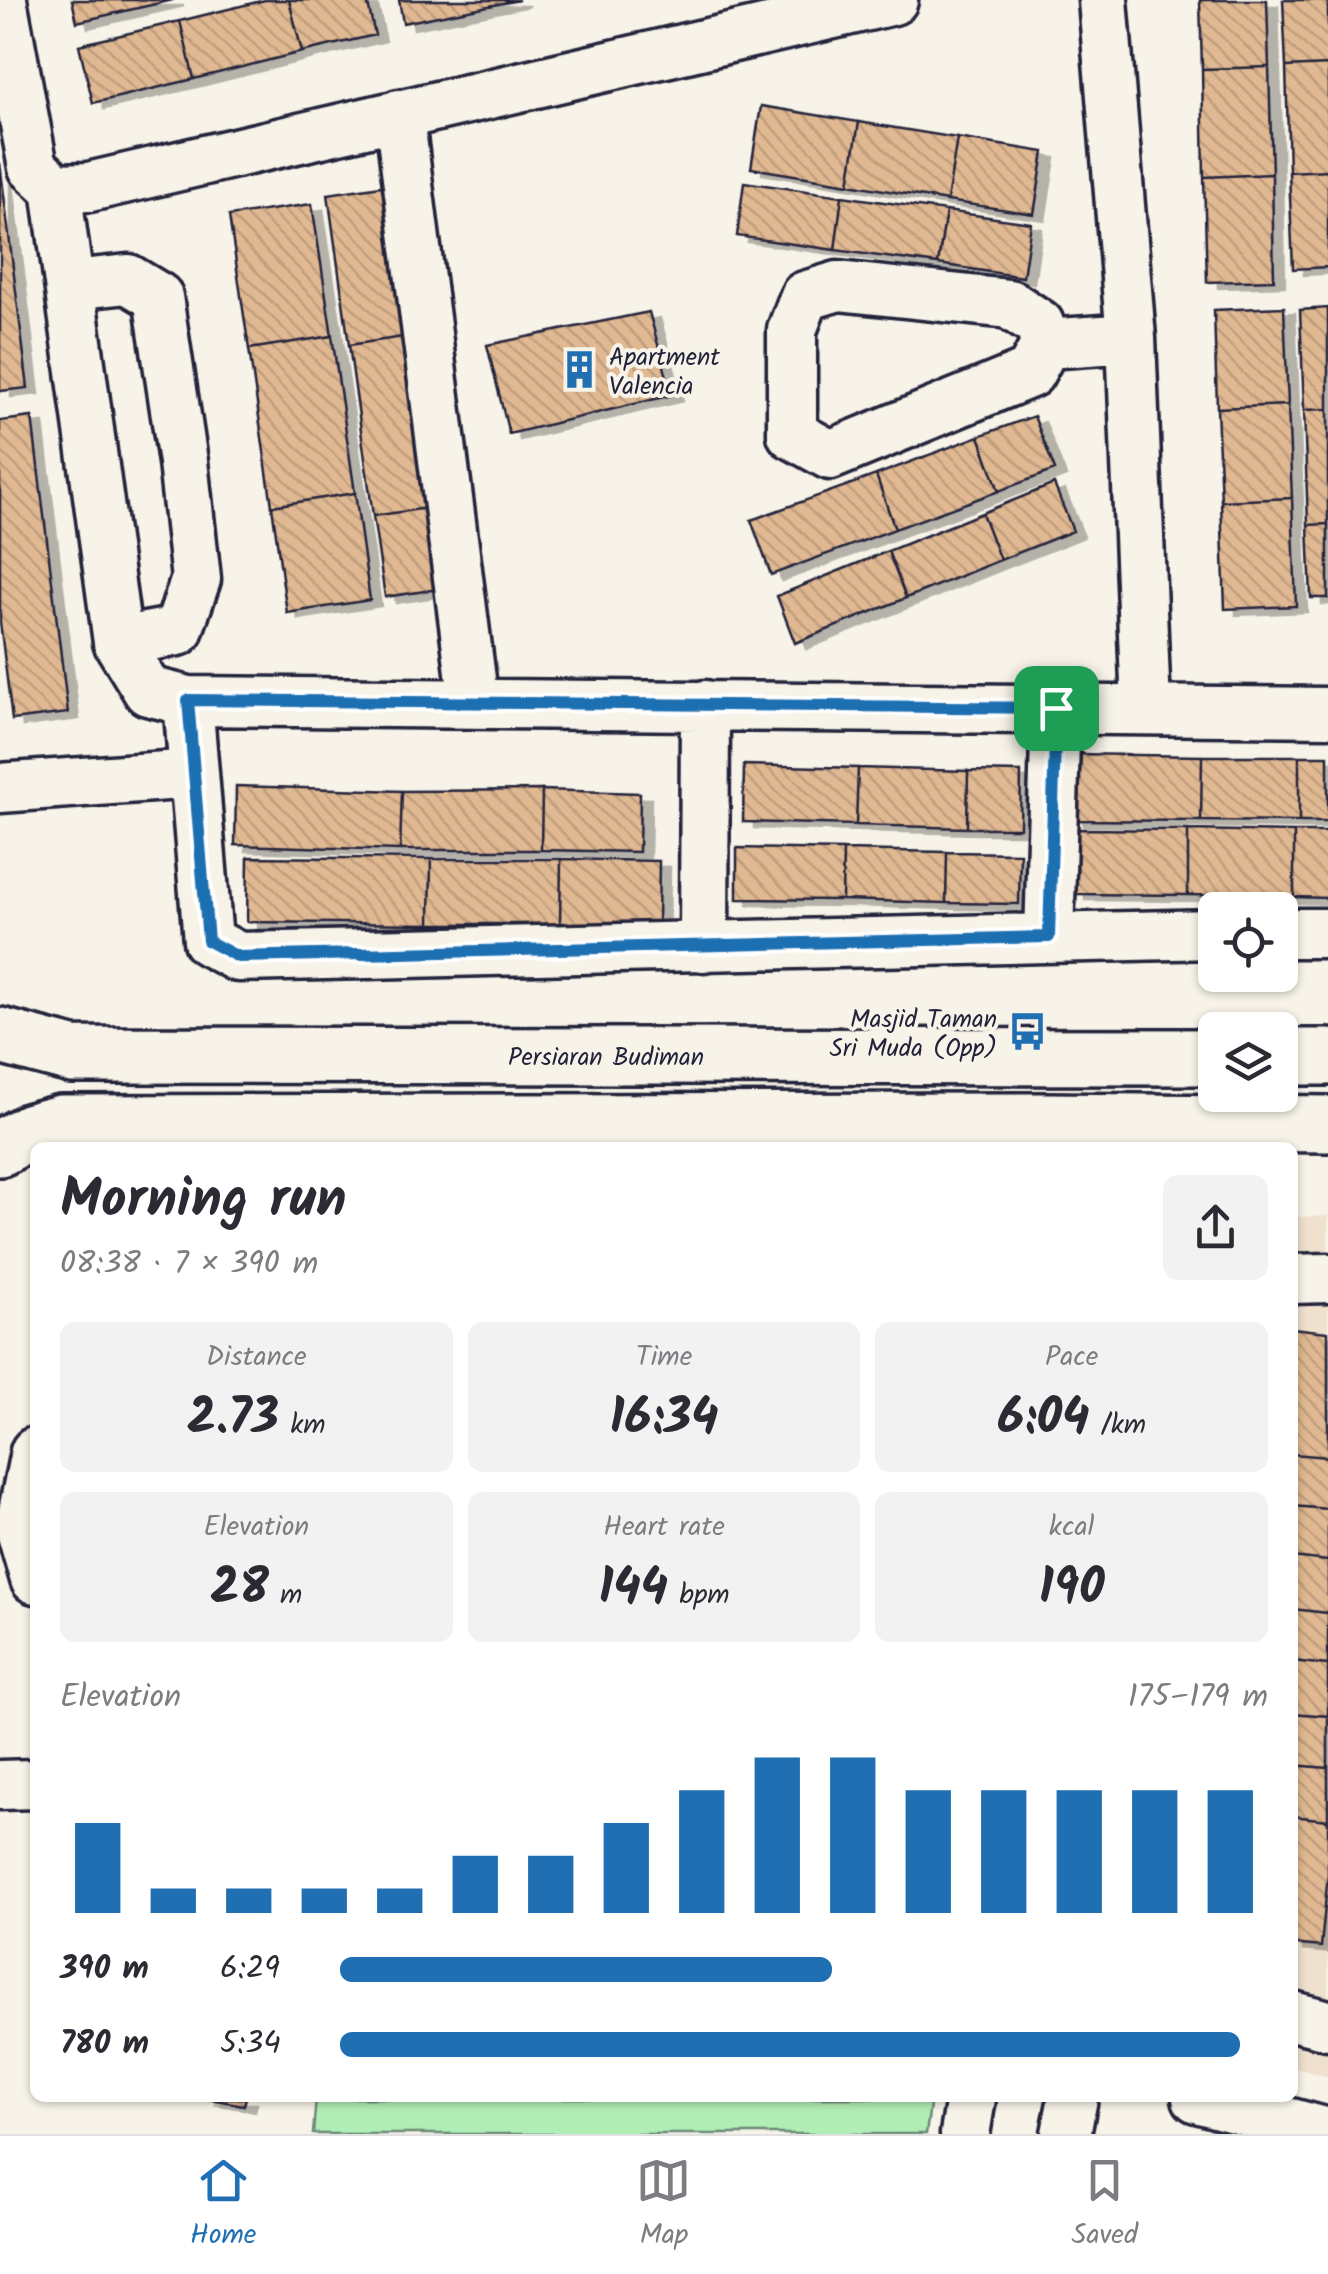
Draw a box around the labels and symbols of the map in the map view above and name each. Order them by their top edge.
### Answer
place label: Apartment Valencia [609,338,720,407]
building icon: Apartment Valencia [558,349,600,391]
pin [1014,666,1099,751]
place label: Masjid Taman Sri Muda (Opp) [830,1000,997,1069]
bus stop icon: Masjid Taman Sri Muda (Opp) [1006,1011,1048,1053]
street label: Persiaran Budiman [508,1038,704,1078]

